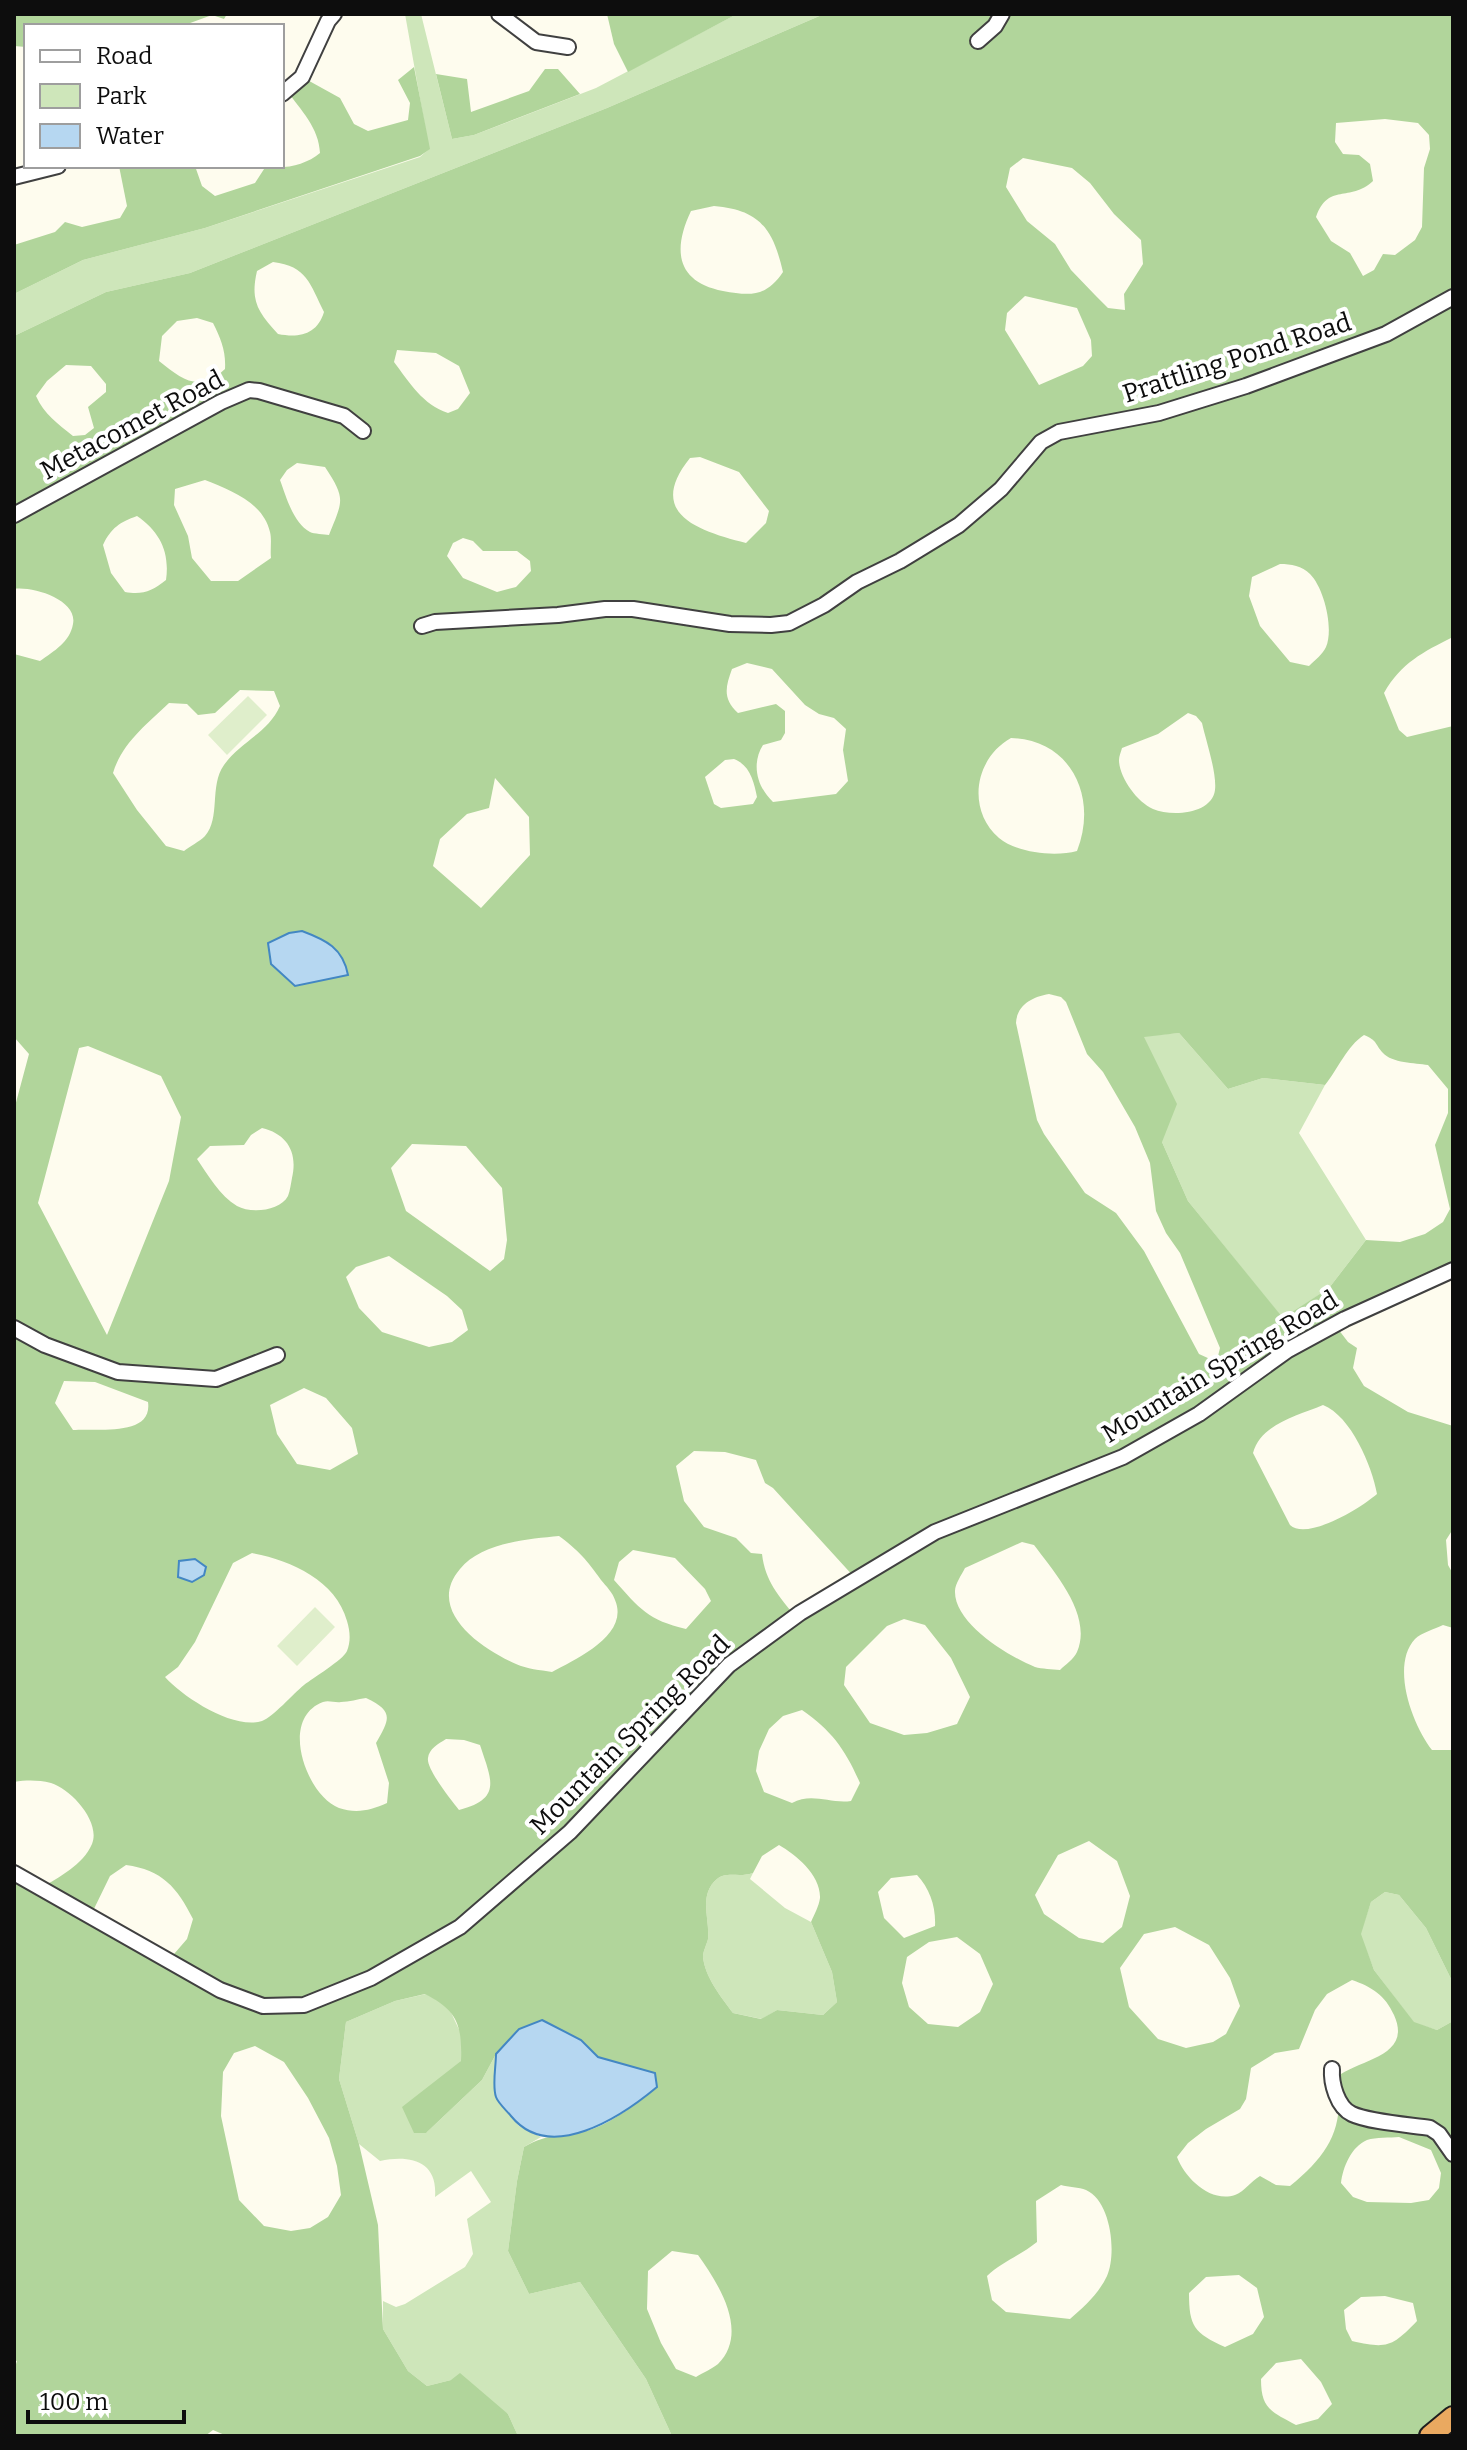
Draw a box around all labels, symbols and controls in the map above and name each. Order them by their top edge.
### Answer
legend [24,24,284,168]
text: Road [96,42,152,70]
text: Park [96,82,147,110]
text: Water [96,122,164,150]
street label: Prattling Pond Road [1119,306,1355,410]
street label: Metacomet Road [35,364,229,486]
street label: Mountain Spring Road [1096,1284,1344,1450]
street label: Mountain Spring Road [524,1629,736,1841]
scale bar [28,2374,184,2424]
text: 100 m [40,2388,108,2416]

